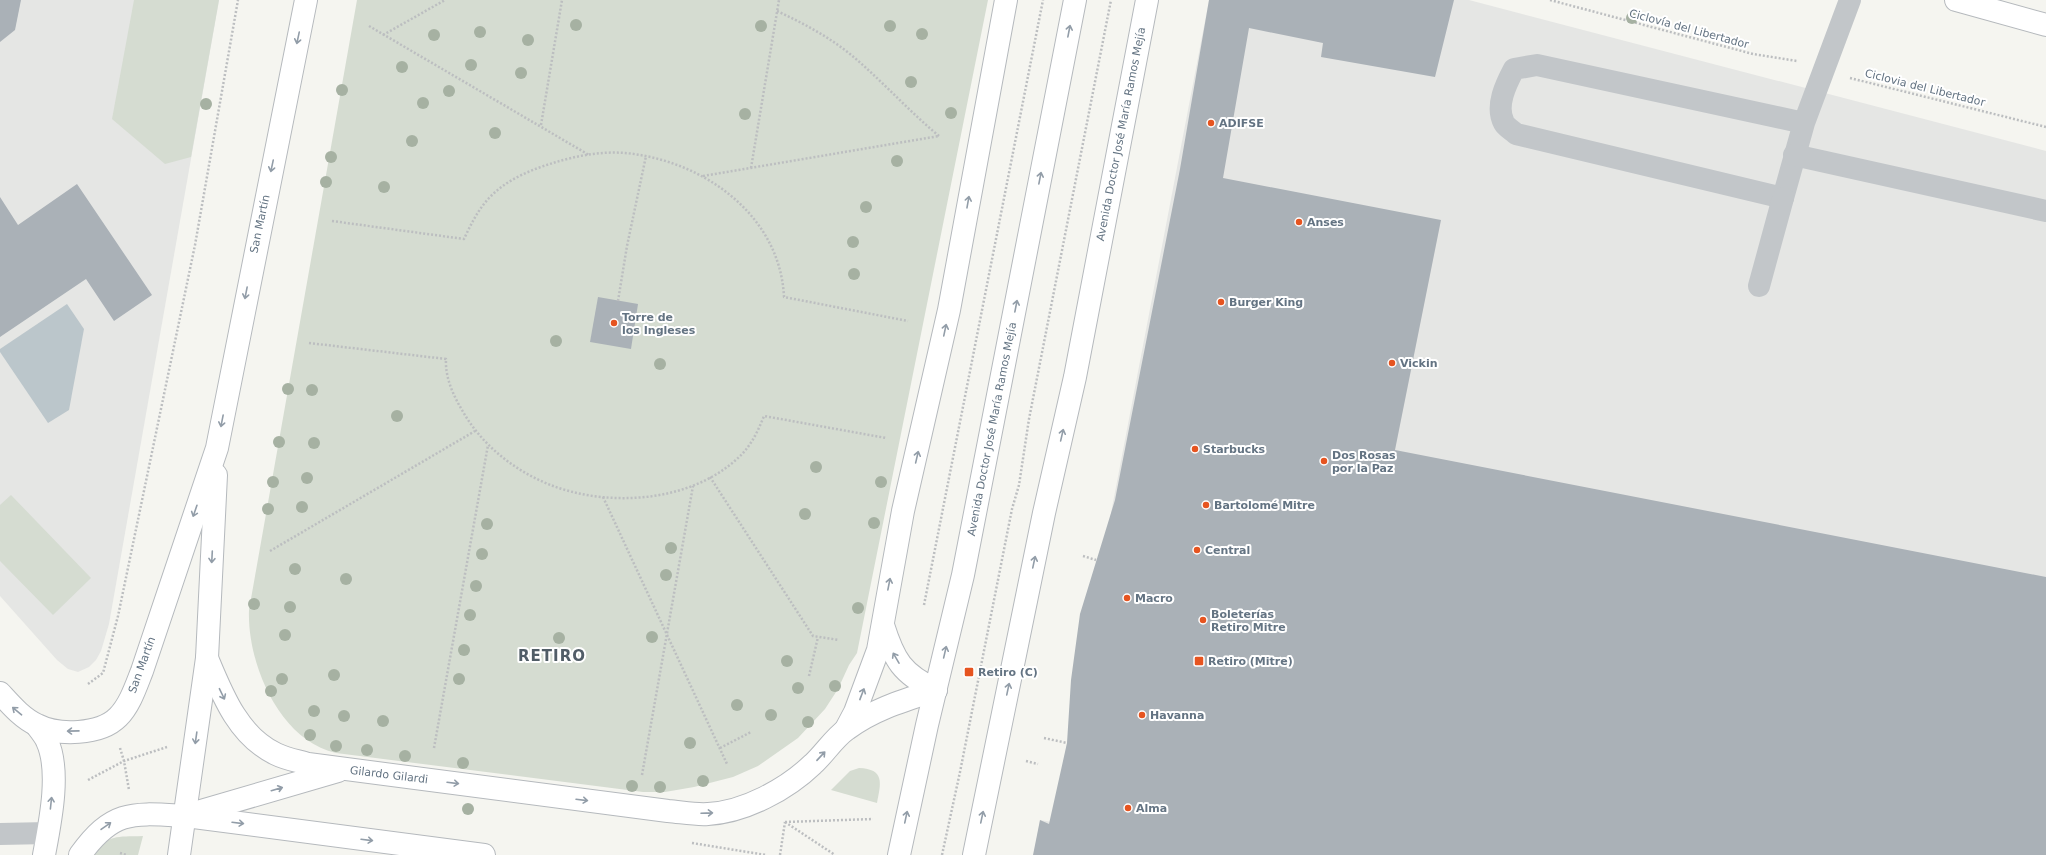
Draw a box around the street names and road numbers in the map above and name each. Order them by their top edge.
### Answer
street label: Ciclovía del Libertador [1628,7,1751,51]
street label: Avenida Doctor José María Ramos Mejía [1094,26,1148,242]
street label: Ciclovia del Libertador [1864,67,1987,109]
street label: San Martín [247,194,273,254]
street label: Avenida Doctor José María Ramos Mejía [965,321,1019,537]
street label: San Martín [126,635,158,695]
street label: Gilardo Gilardi [349,764,429,786]

